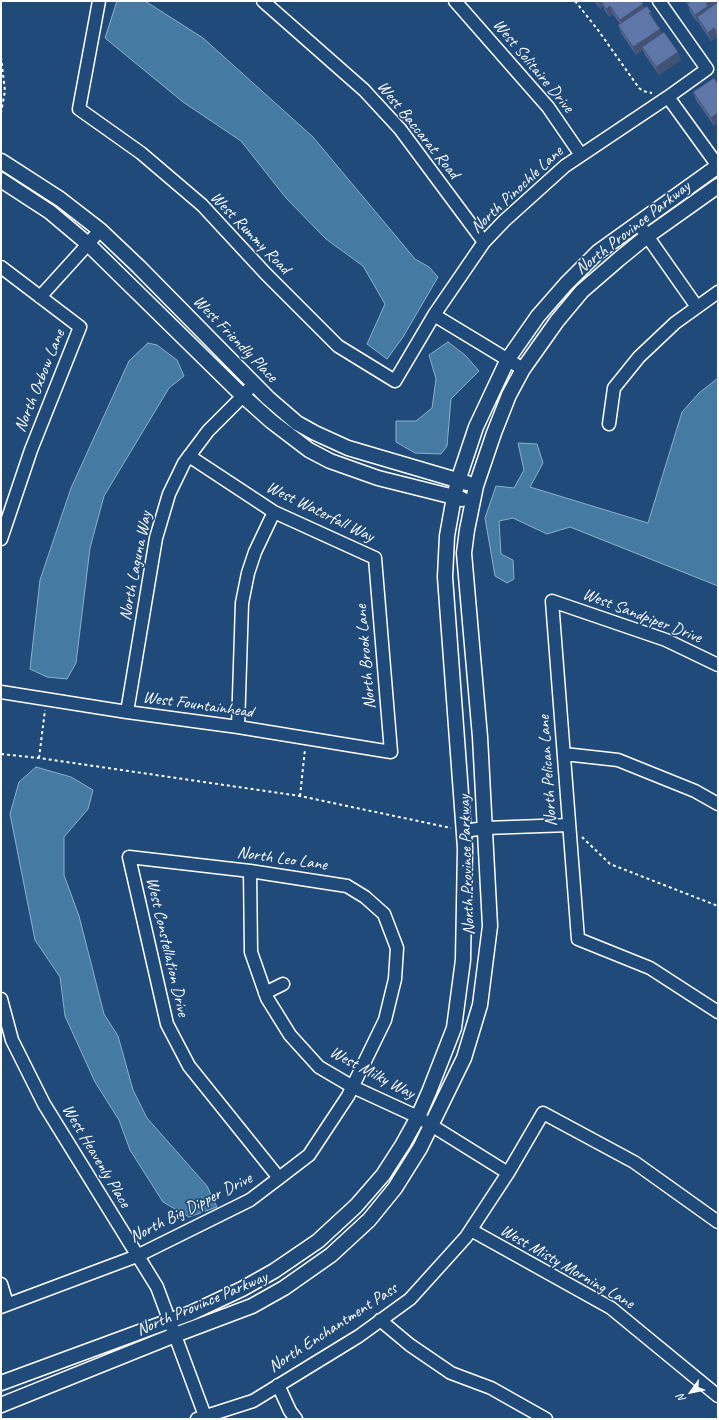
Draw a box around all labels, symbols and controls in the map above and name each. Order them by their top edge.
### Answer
street label: West Solitaire Drive [488,15,578,117]
street label: West Baccarat Road [372,77,464,183]
street label: North Pinochle Lane [467,142,567,238]
street label: North Province Parkway [571,177,695,279]
street label: West Rummy Road [206,188,294,278]
street label: West Friendly Place [188,291,282,387]
street label: North Oxbow Lane [10,327,70,435]
street label: West Waterfall Way [263,477,377,547]
street label: North Laguna Way [115,510,157,622]
street label: West Sandpiper Drive [580,584,704,648]
street label: North Brook Lane [351,604,381,710]
street label: West Fountainhead [141,687,255,723]
street label: North Pelican Lane [534,715,562,827]
street label: North Province Parkway [454,795,480,935]
street label: North Leo Lane [236,843,328,875]
street label: West Constellation Drive [141,876,193,1018]
street label: West Milky Way [326,1042,418,1104]
street label: West Heavenly Place [57,1101,135,1211]
street label: North Big Dipper Drive [126,1168,256,1248]
street label: West Misty Morning Lane [496,1220,638,1314]
street label: North Province Parkway [133,1267,271,1341]
street label: North Enchantment Pass [265,1279,401,1377]
north arrow [671,1372,711,1412]
text: N [673,1392,689,1405]

